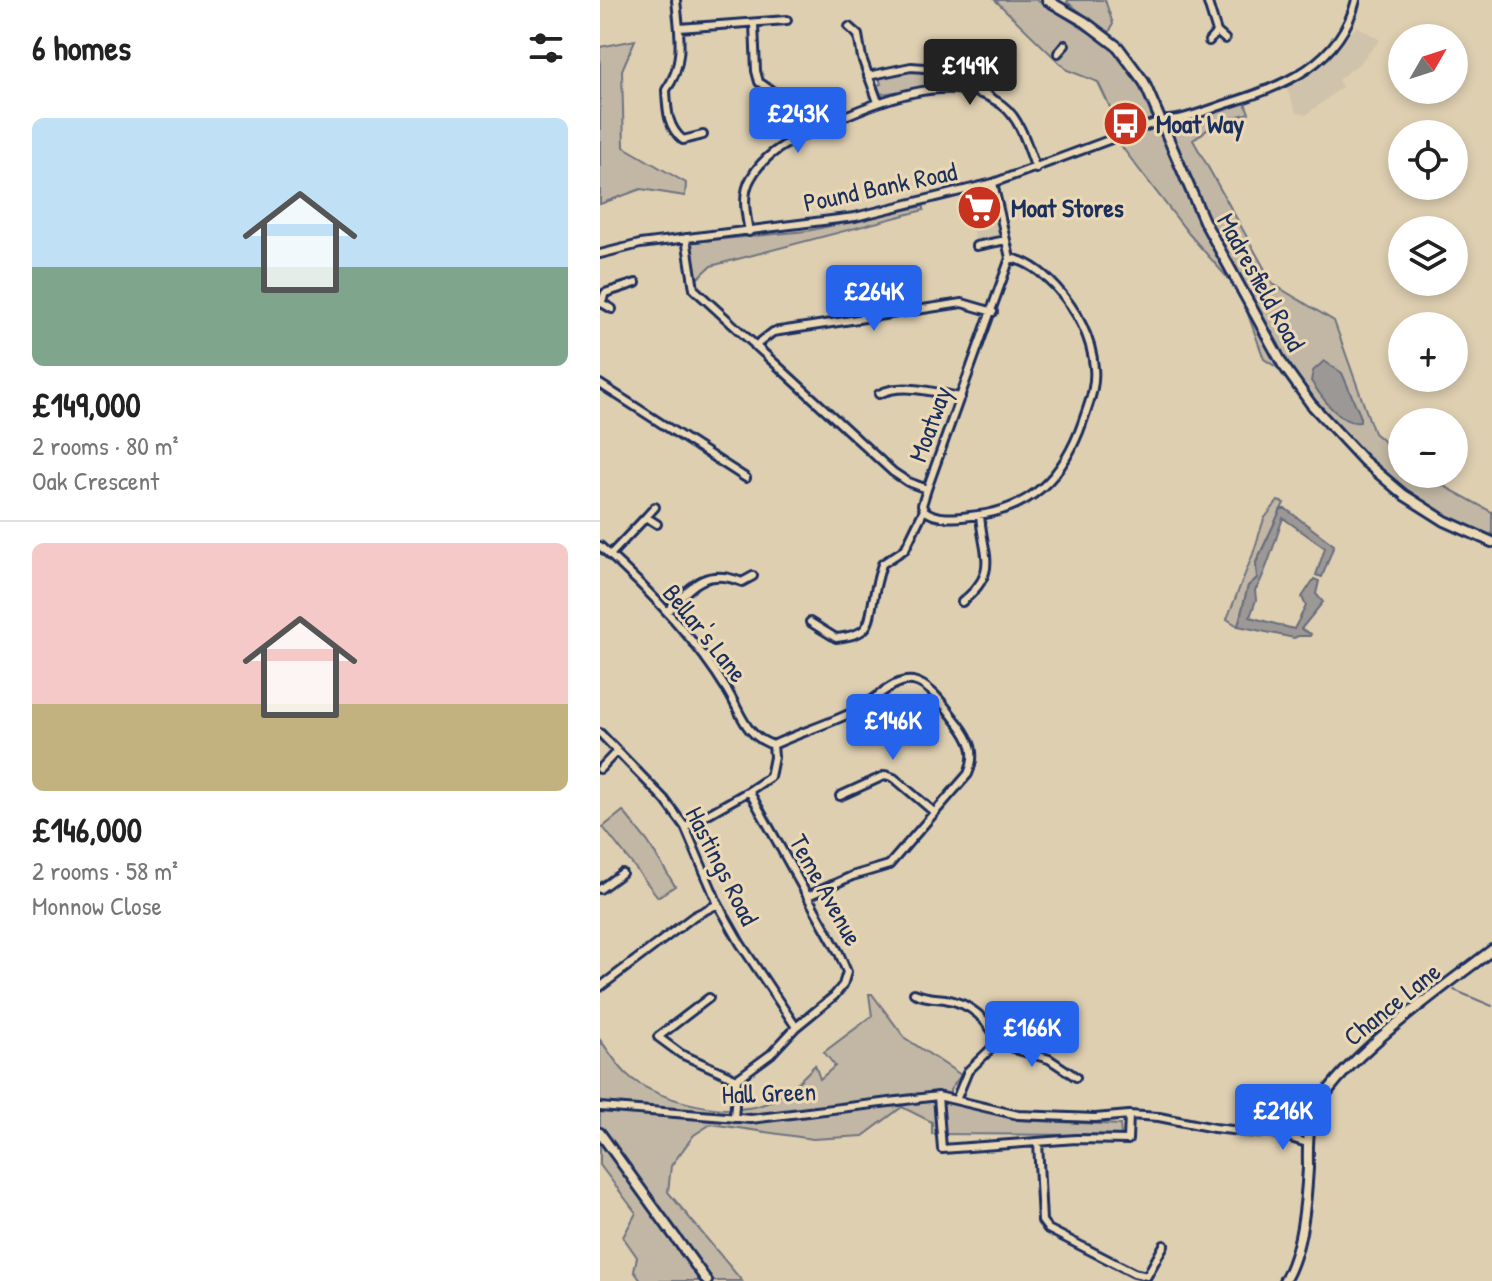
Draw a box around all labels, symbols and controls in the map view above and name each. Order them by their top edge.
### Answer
north arrow [1388,24,1468,104]
map controls [1388,24,1468,488]
text: 6 homes [32,25,131,71]
icon: filters [524,26,568,70]
pin: £149K [914,39,1026,107]
text: £149K [942,47,998,82]
pin: £243K [742,87,854,155]
text: £243K [767,95,829,130]
bus stop icon: Moat Way [1101,100,1149,148]
place label: Moat Way [1156,106,1244,142]
button: locate [1388,120,1468,200]
street label: Pound Bank Road [800,153,960,220]
icon: home [228,170,372,314]
supermarket icon: Moat Stores [956,184,1004,232]
place label: Moat Stores [1011,190,1124,225]
street label: Madresfield Road [1209,207,1314,357]
button: layers [1388,216,1468,296]
pin: £264K [818,265,930,333]
text: £264K [844,273,904,308]
button: + [1388,312,1468,392]
street label: Moatway [900,381,959,467]
text: £149,000 [32,382,141,428]
button: − [1388,408,1468,488]
text: 2 rooms · 80 m² [32,428,179,463]
text: Oak Crescent [32,463,159,498]
street label: Bellar's Lane [655,576,756,689]
icon: home [228,595,372,739]
pin: £146K [837,694,949,762]
text: £146K [864,702,922,737]
street label: Hastings Road [678,800,767,931]
text: £146,000 [32,807,142,853]
street label: Teme Avenue [781,828,871,952]
text: 2 rooms · 58 m² [32,853,178,888]
text: Monnow Close [32,888,162,923]
street label: Chance Lane [1336,954,1448,1054]
pin: £166K [976,1001,1088,1069]
text: £166K [1003,1009,1061,1044]
street label: Hall Green [721,1073,817,1112]
pin: £216K [1227,1084,1339,1152]
text: £216K [1253,1092,1313,1127]

